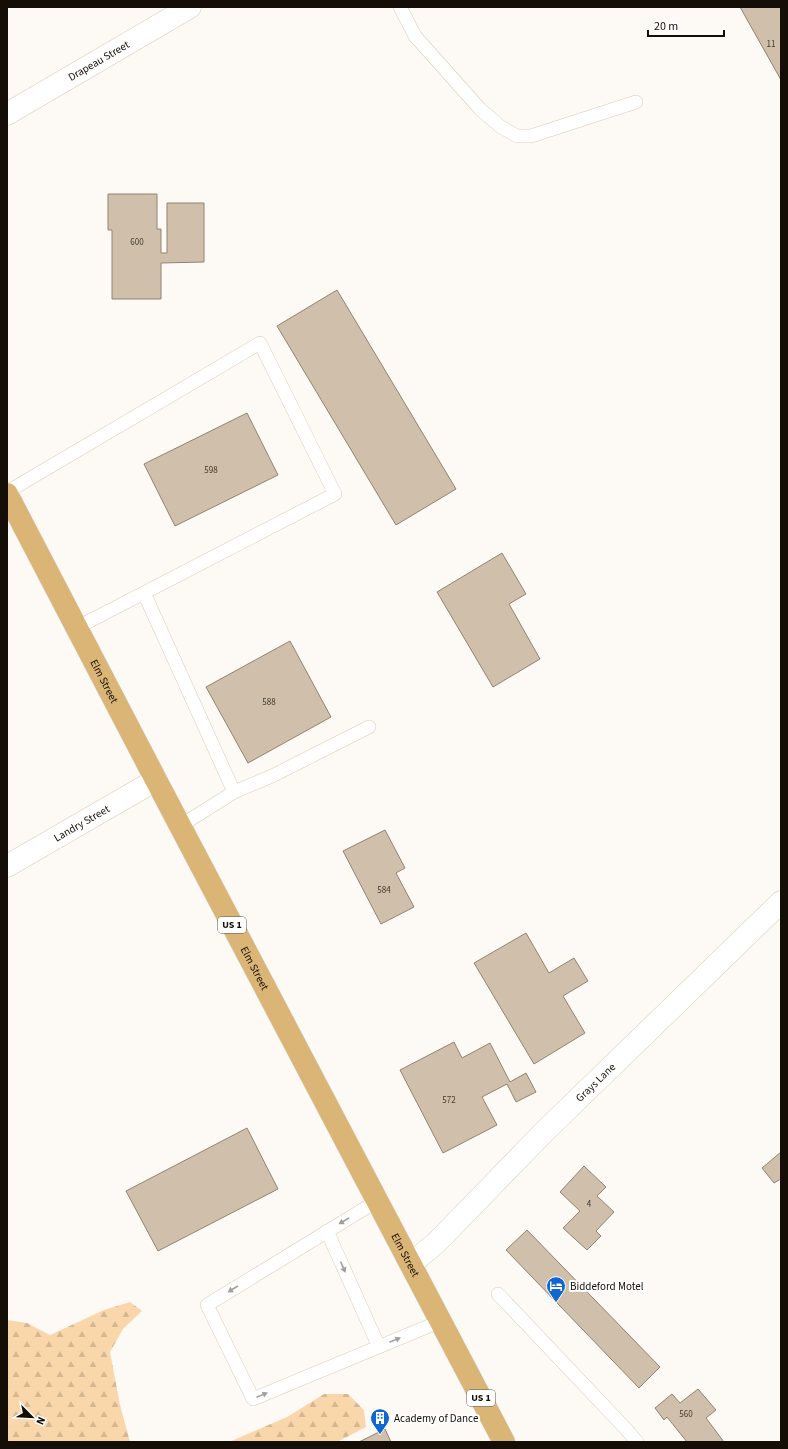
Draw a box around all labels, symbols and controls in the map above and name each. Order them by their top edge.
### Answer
scale bar [648,12,724,38]
text: 20 m [654,18,678,35]
street label: Drapeau Street [65,37,132,84]
house number: 11 [767,38,775,51]
house number: 600 [130,236,144,249]
house number: 598 [204,464,218,477]
street label: Elm Street [87,657,122,706]
house number: 588 [262,696,276,709]
street label: Landry Street [51,801,112,845]
house number: 584 [377,884,391,897]
road number: US 1 [218,917,246,933]
street label: Elm Street [237,944,273,993]
street label: Grays Lane [572,1059,619,1105]
house number: 572 [442,1094,456,1107]
house number: 4 [587,1198,592,1211]
one-way arrow [338,1218,350,1225]
street label: Elm Street [388,1230,423,1280]
one-way arrow [340,1261,346,1273]
hotel icon: Biddeford Motel [545,1275,567,1303]
place label: Biddeford Motel [570,1279,644,1294]
one-way arrow [227,1286,239,1293]
one-way arrow [390,1337,401,1343]
road number: US 1 [467,1390,495,1406]
one-way arrow [257,1392,268,1398]
north arrow [12,1397,52,1437]
building icon: Academy of Dance [369,1407,391,1435]
house number: 560 [679,1408,693,1421]
place label: Academy of Dance [394,1411,479,1426]
text: N [32,1414,49,1427]

